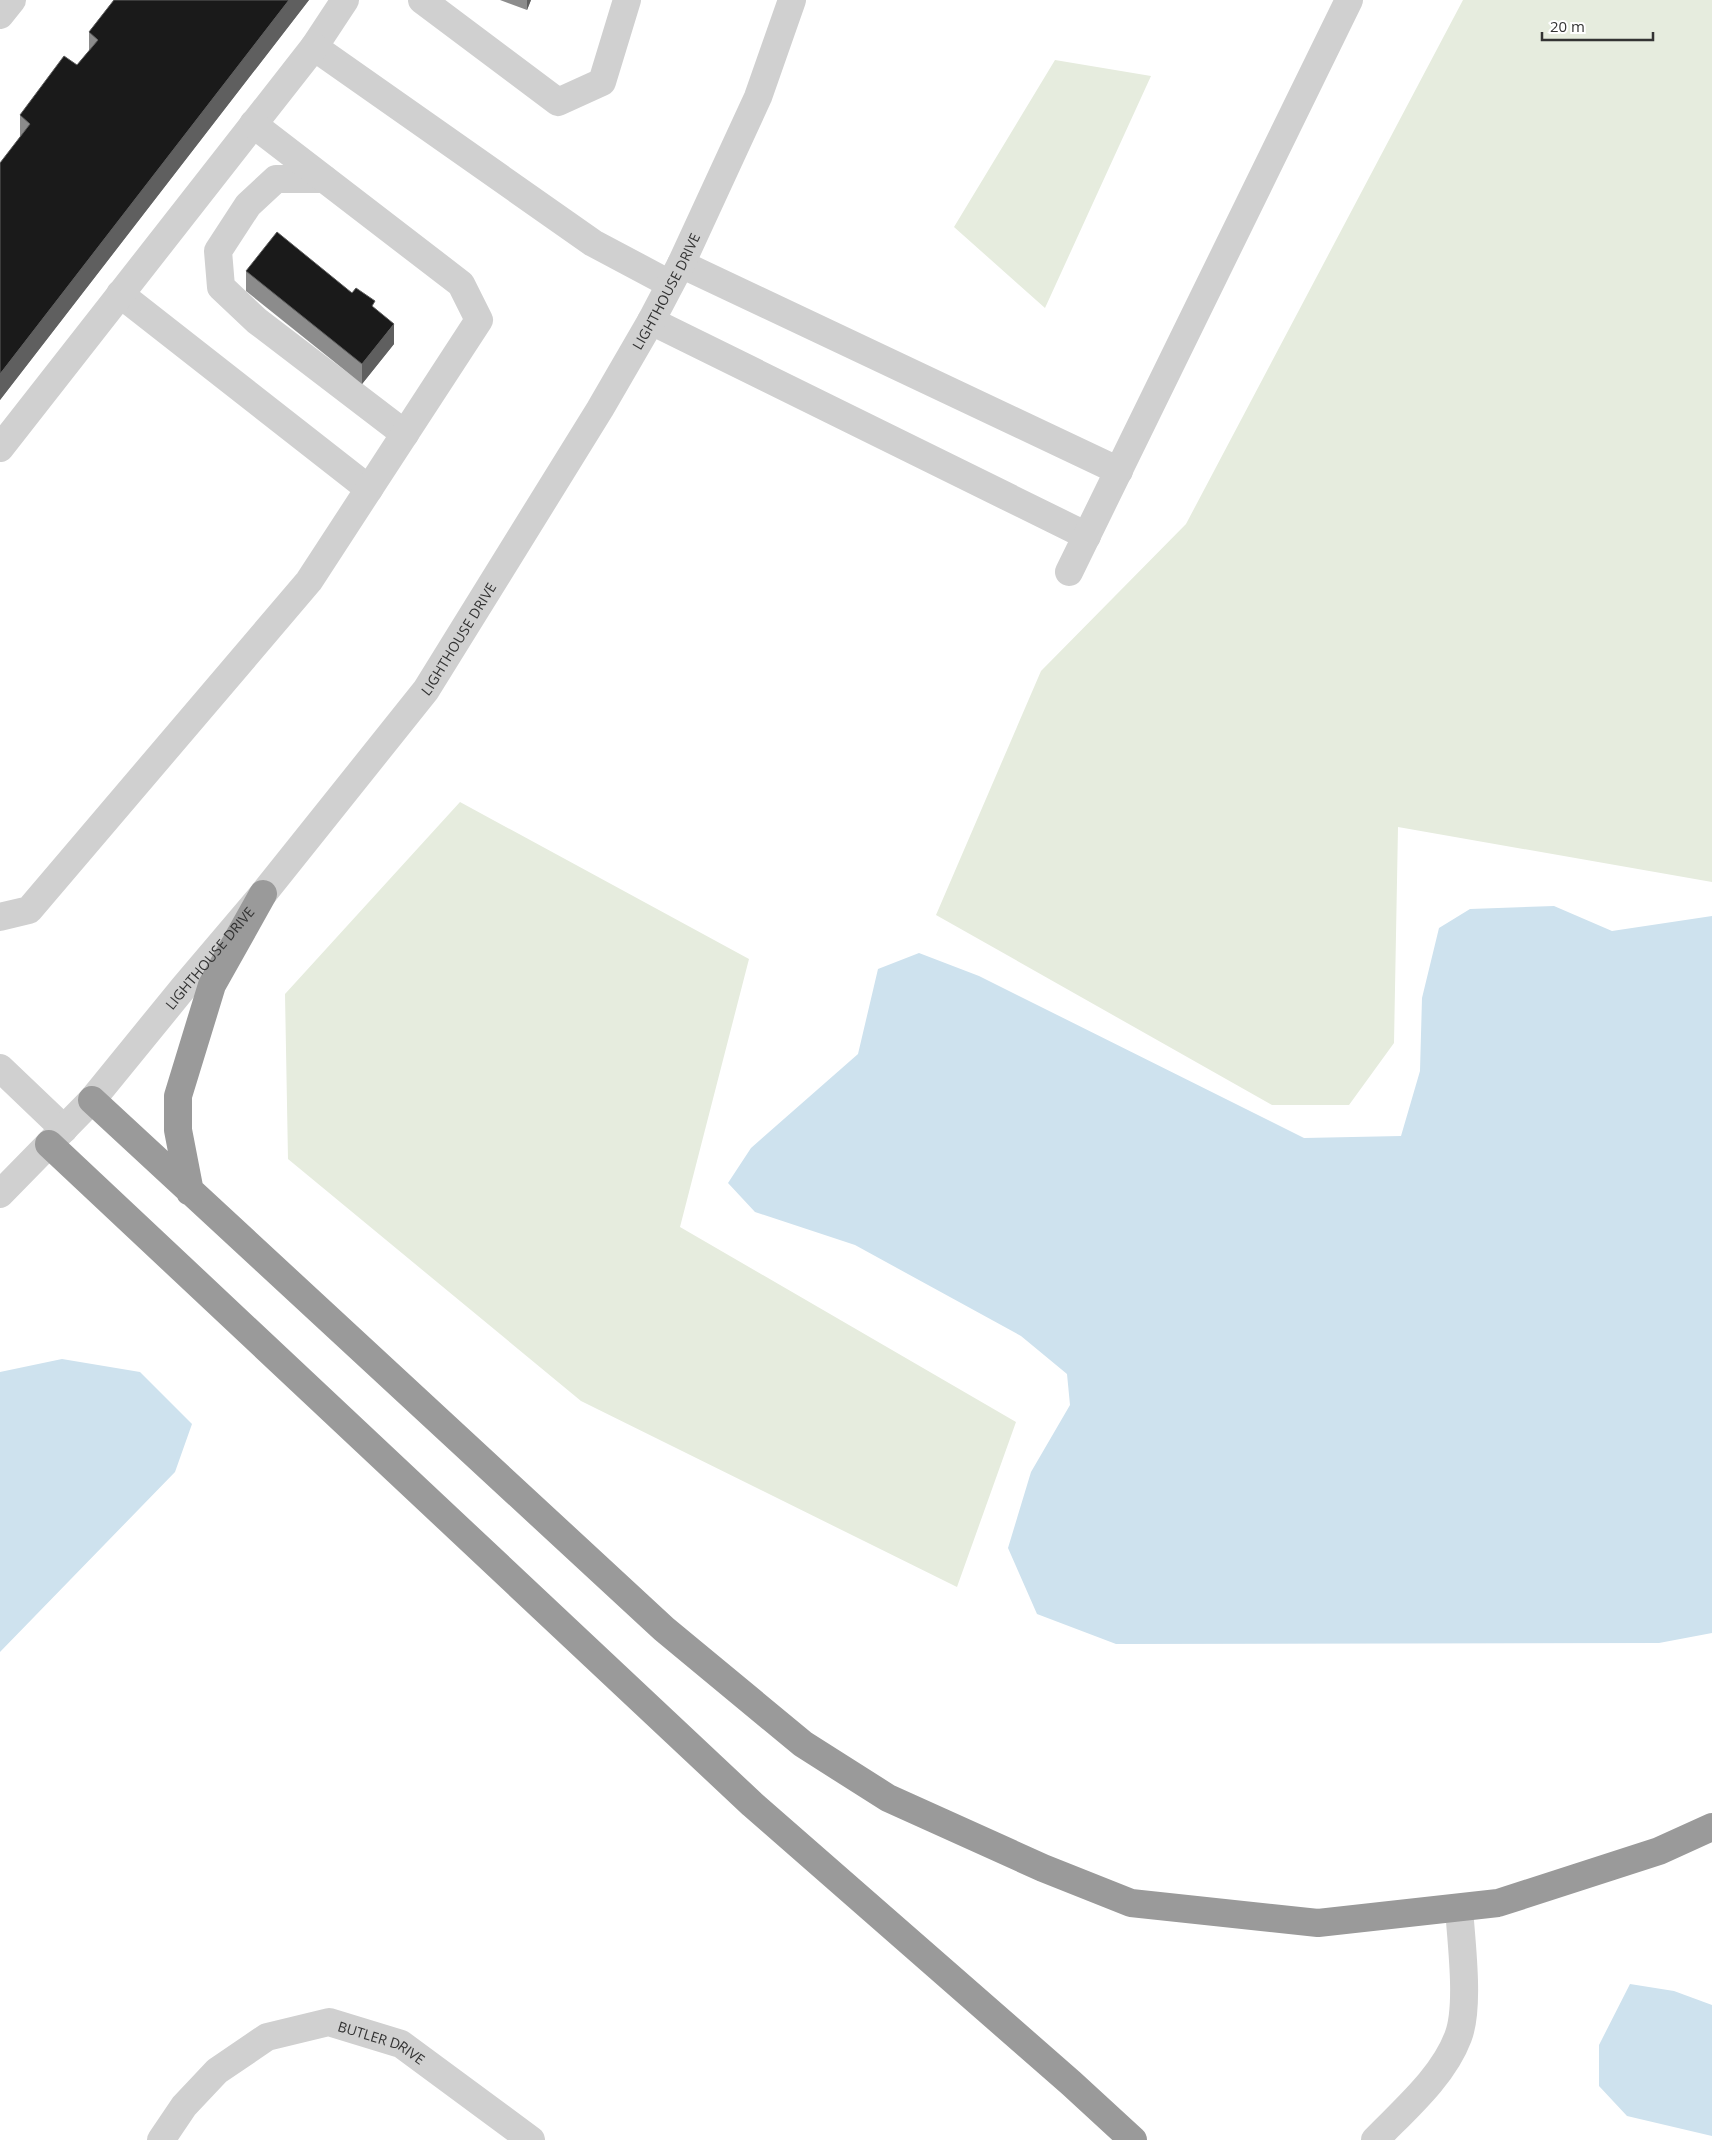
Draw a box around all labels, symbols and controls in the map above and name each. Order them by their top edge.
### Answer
scale bar [1542,10,1653,42]
text: 20 m [1550,16,1585,36]
street label: LIGHTHOUSE DRIVE [627,230,704,353]
street label: LIGHTHOUSE DRIVE [416,579,500,699]
street label: LIGHTHOUSE DRIVE [160,902,258,1013]
street label: BUTLER DRIVE [336,2016,429,2068]

